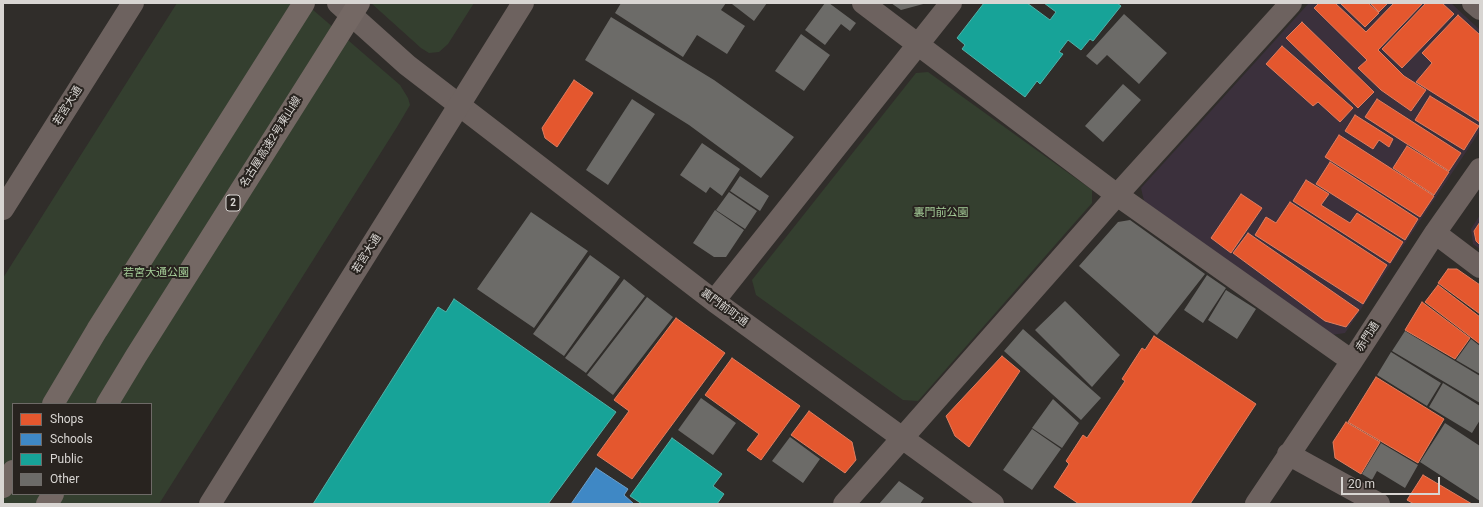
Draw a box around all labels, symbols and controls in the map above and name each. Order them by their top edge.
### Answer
street label: 若宮大通 [51,84,85,128]
street label: 名古屋高速2号東山線 [238,94,304,190]
road number: 2 [226,195,240,211]
park label: 裏門前公園 [914,206,968,220]
street label: 若宮大通 [350,232,384,276]
park label: 若宮大通公園 [123,266,189,280]
street label: 裏門前町通 [698,286,750,330]
street label: 赤門通 [1353,320,1383,354]
legend [12,403,152,495]
text: Shops [50,412,84,426]
text: Schools [50,432,93,446]
text: Public [50,452,83,466]
scale bar [1343,469,1442,495]
text: Other [50,472,79,486]
text: 20 m [1348,477,1375,491]

